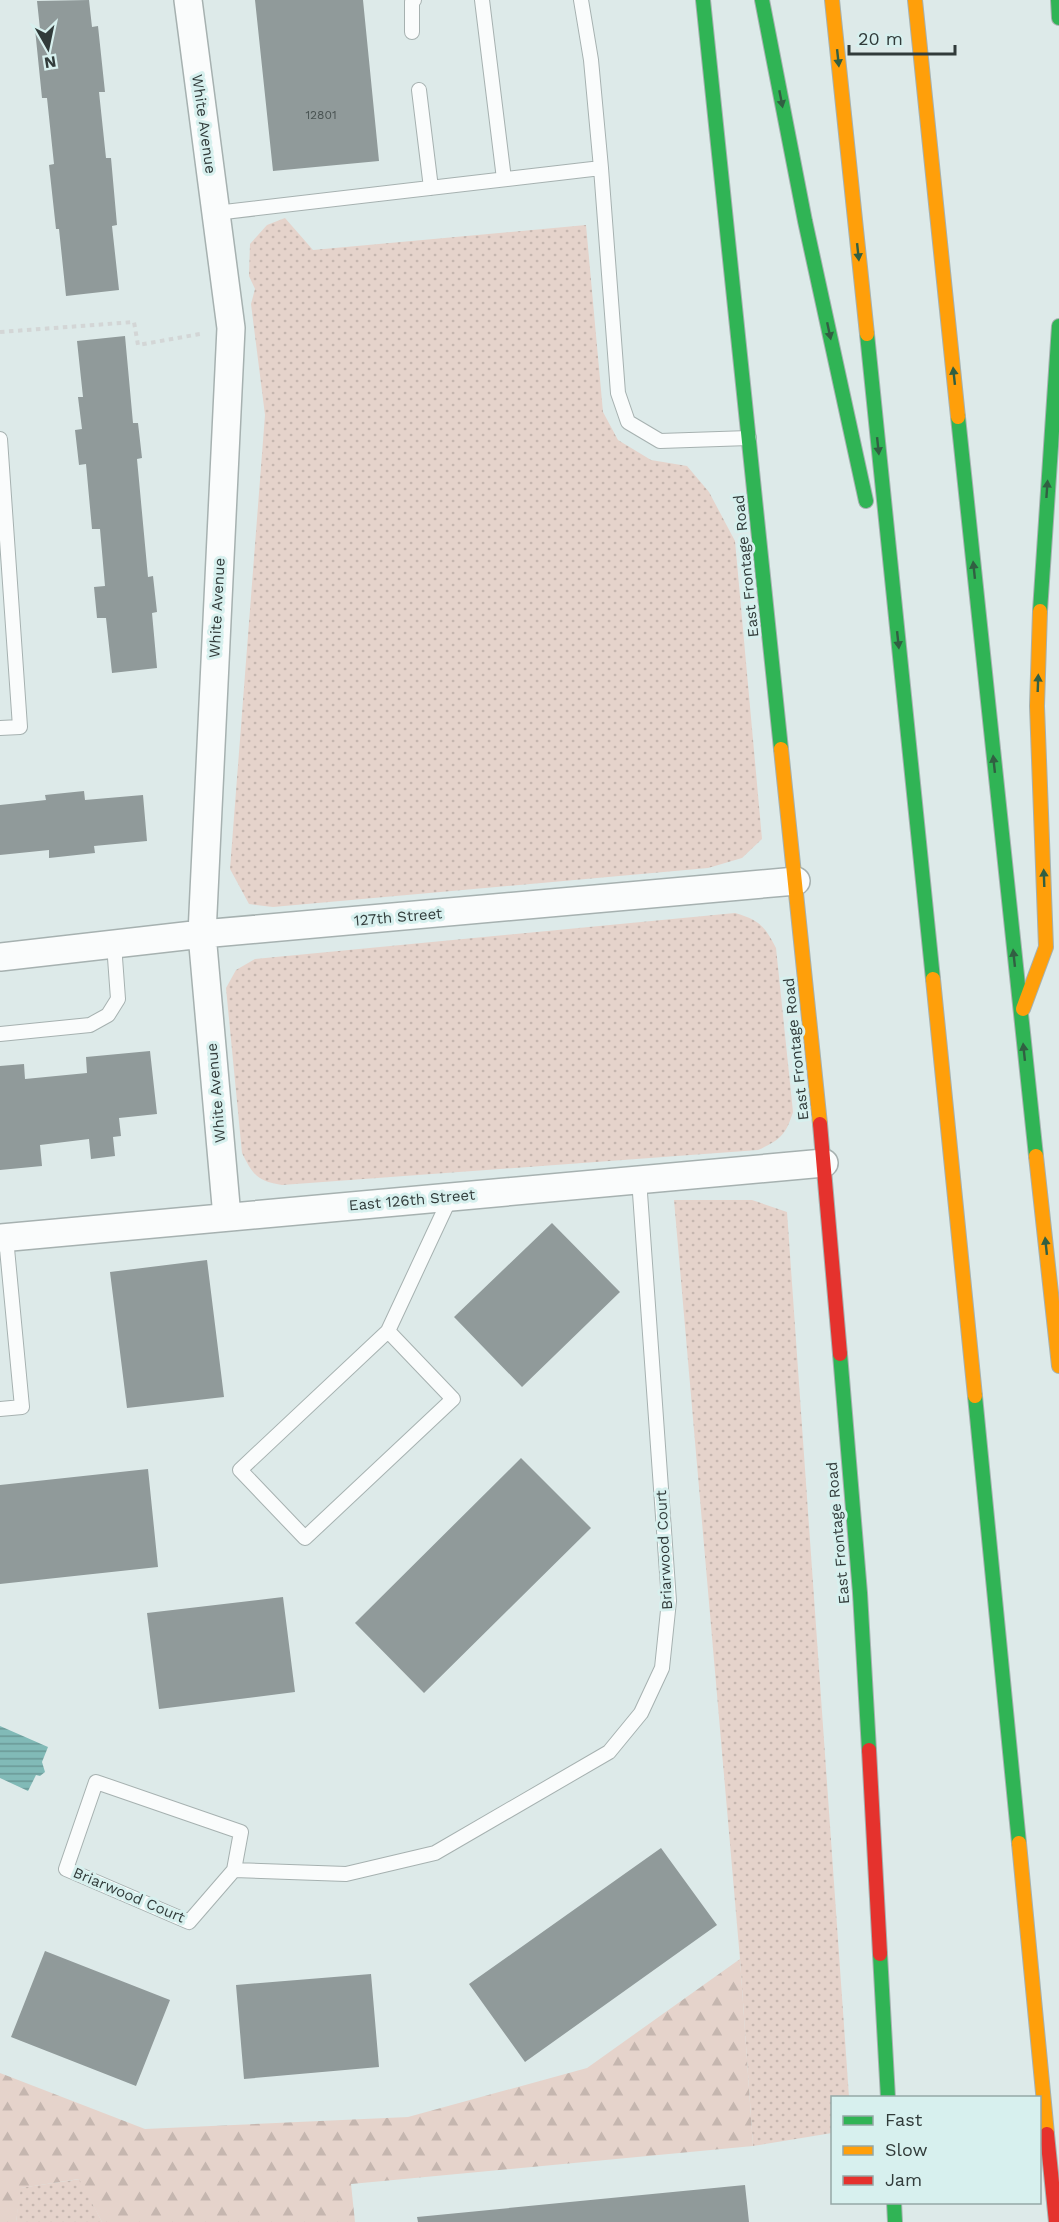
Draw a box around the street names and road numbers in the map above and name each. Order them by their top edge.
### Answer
street label: White Avenue [188,73,220,175]
street label: East Frontage Road [730,494,762,638]
street label: White Avenue [205,557,229,659]
street label: 127th Street [353,904,444,930]
street label: East Frontage Road [780,977,812,1121]
street label: White Avenue [203,1042,229,1144]
street label: East 126th Street [348,1185,477,1214]
street label: East Frontage Road [823,1461,853,1605]
street label: Briarwood Court [652,1489,676,1610]
street label: Briarwood Court [70,1863,188,1927]

